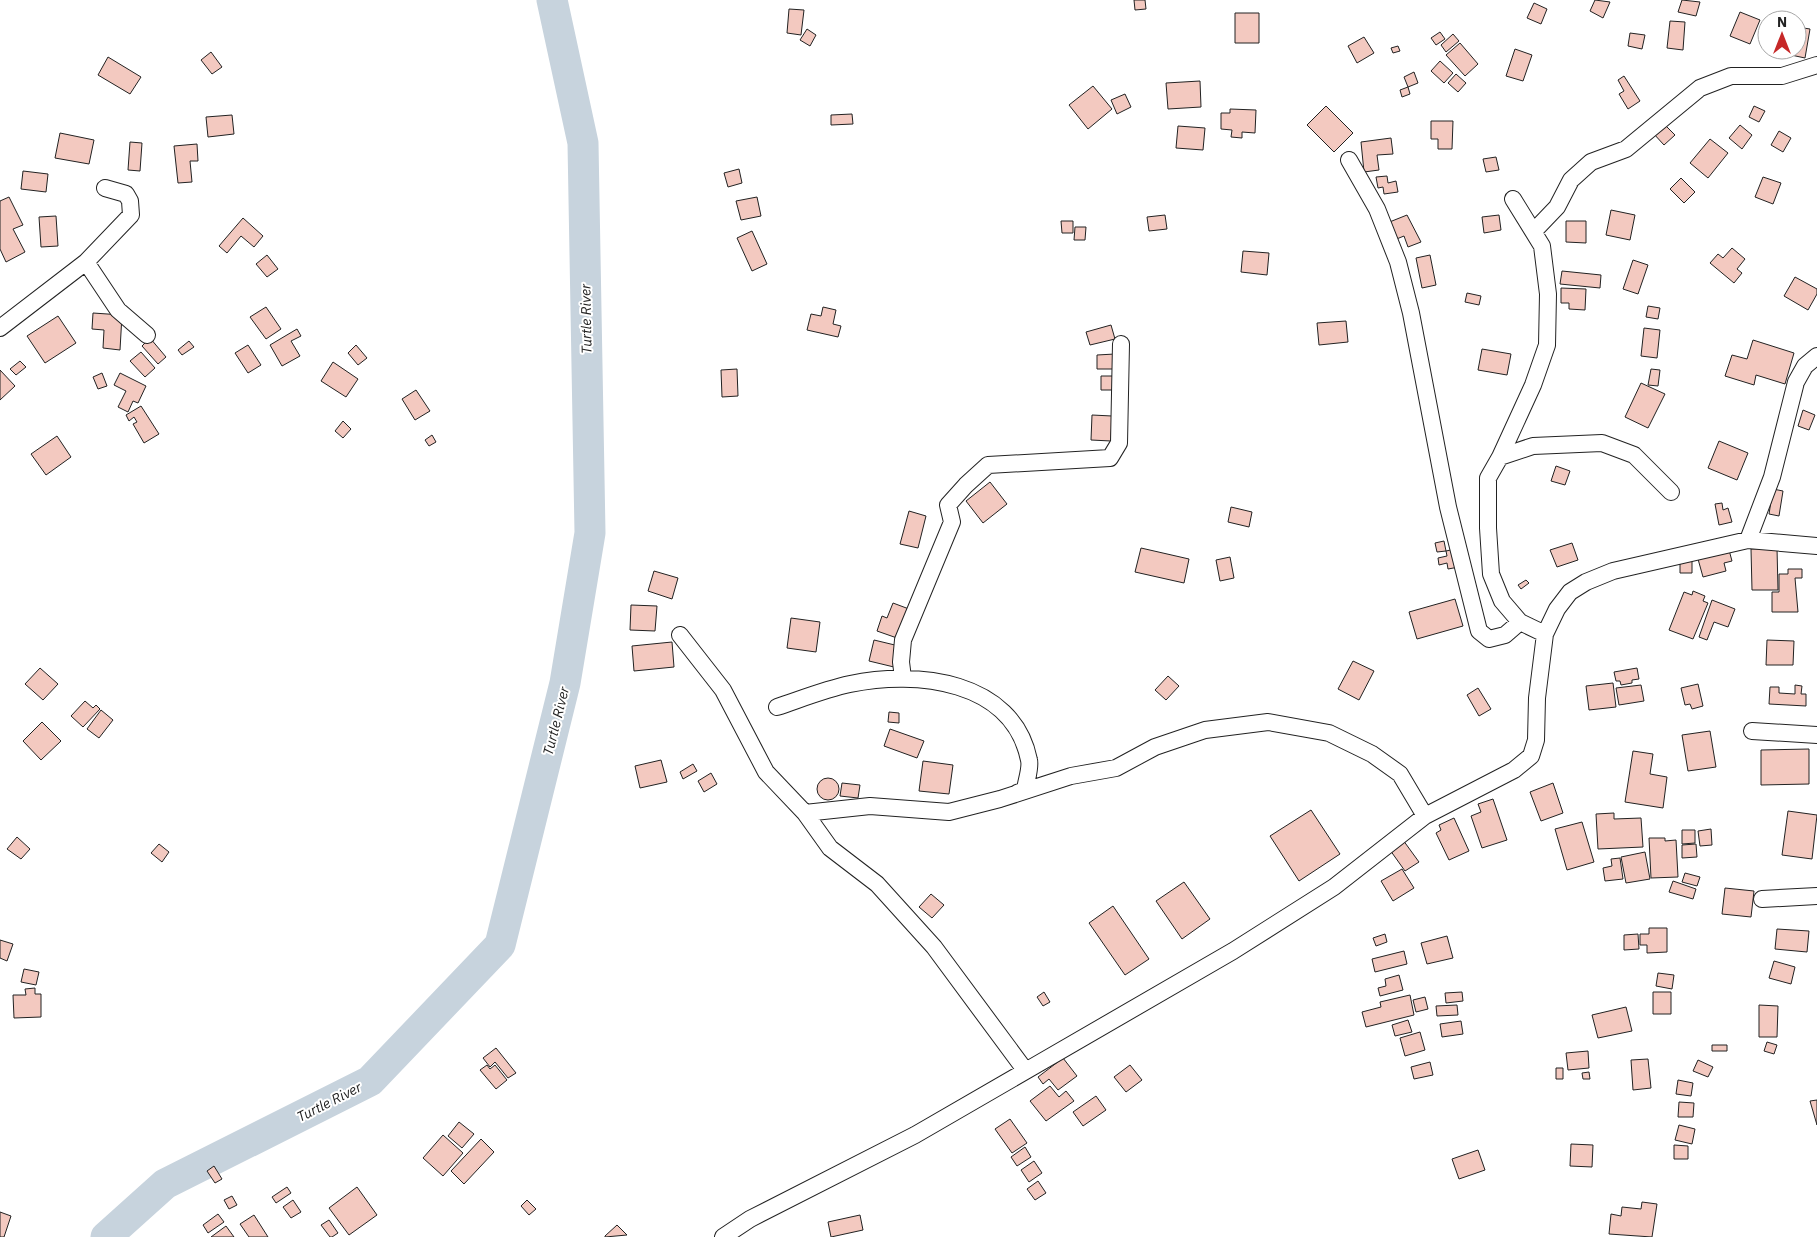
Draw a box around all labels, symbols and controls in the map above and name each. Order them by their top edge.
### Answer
north arrow [1757,10,1807,60]
text: N [1777,13,1787,31]
water label: Turtle River [576,283,596,354]
water label: Turtle River [539,684,573,757]
water label: Turtle River [294,1078,365,1126]

